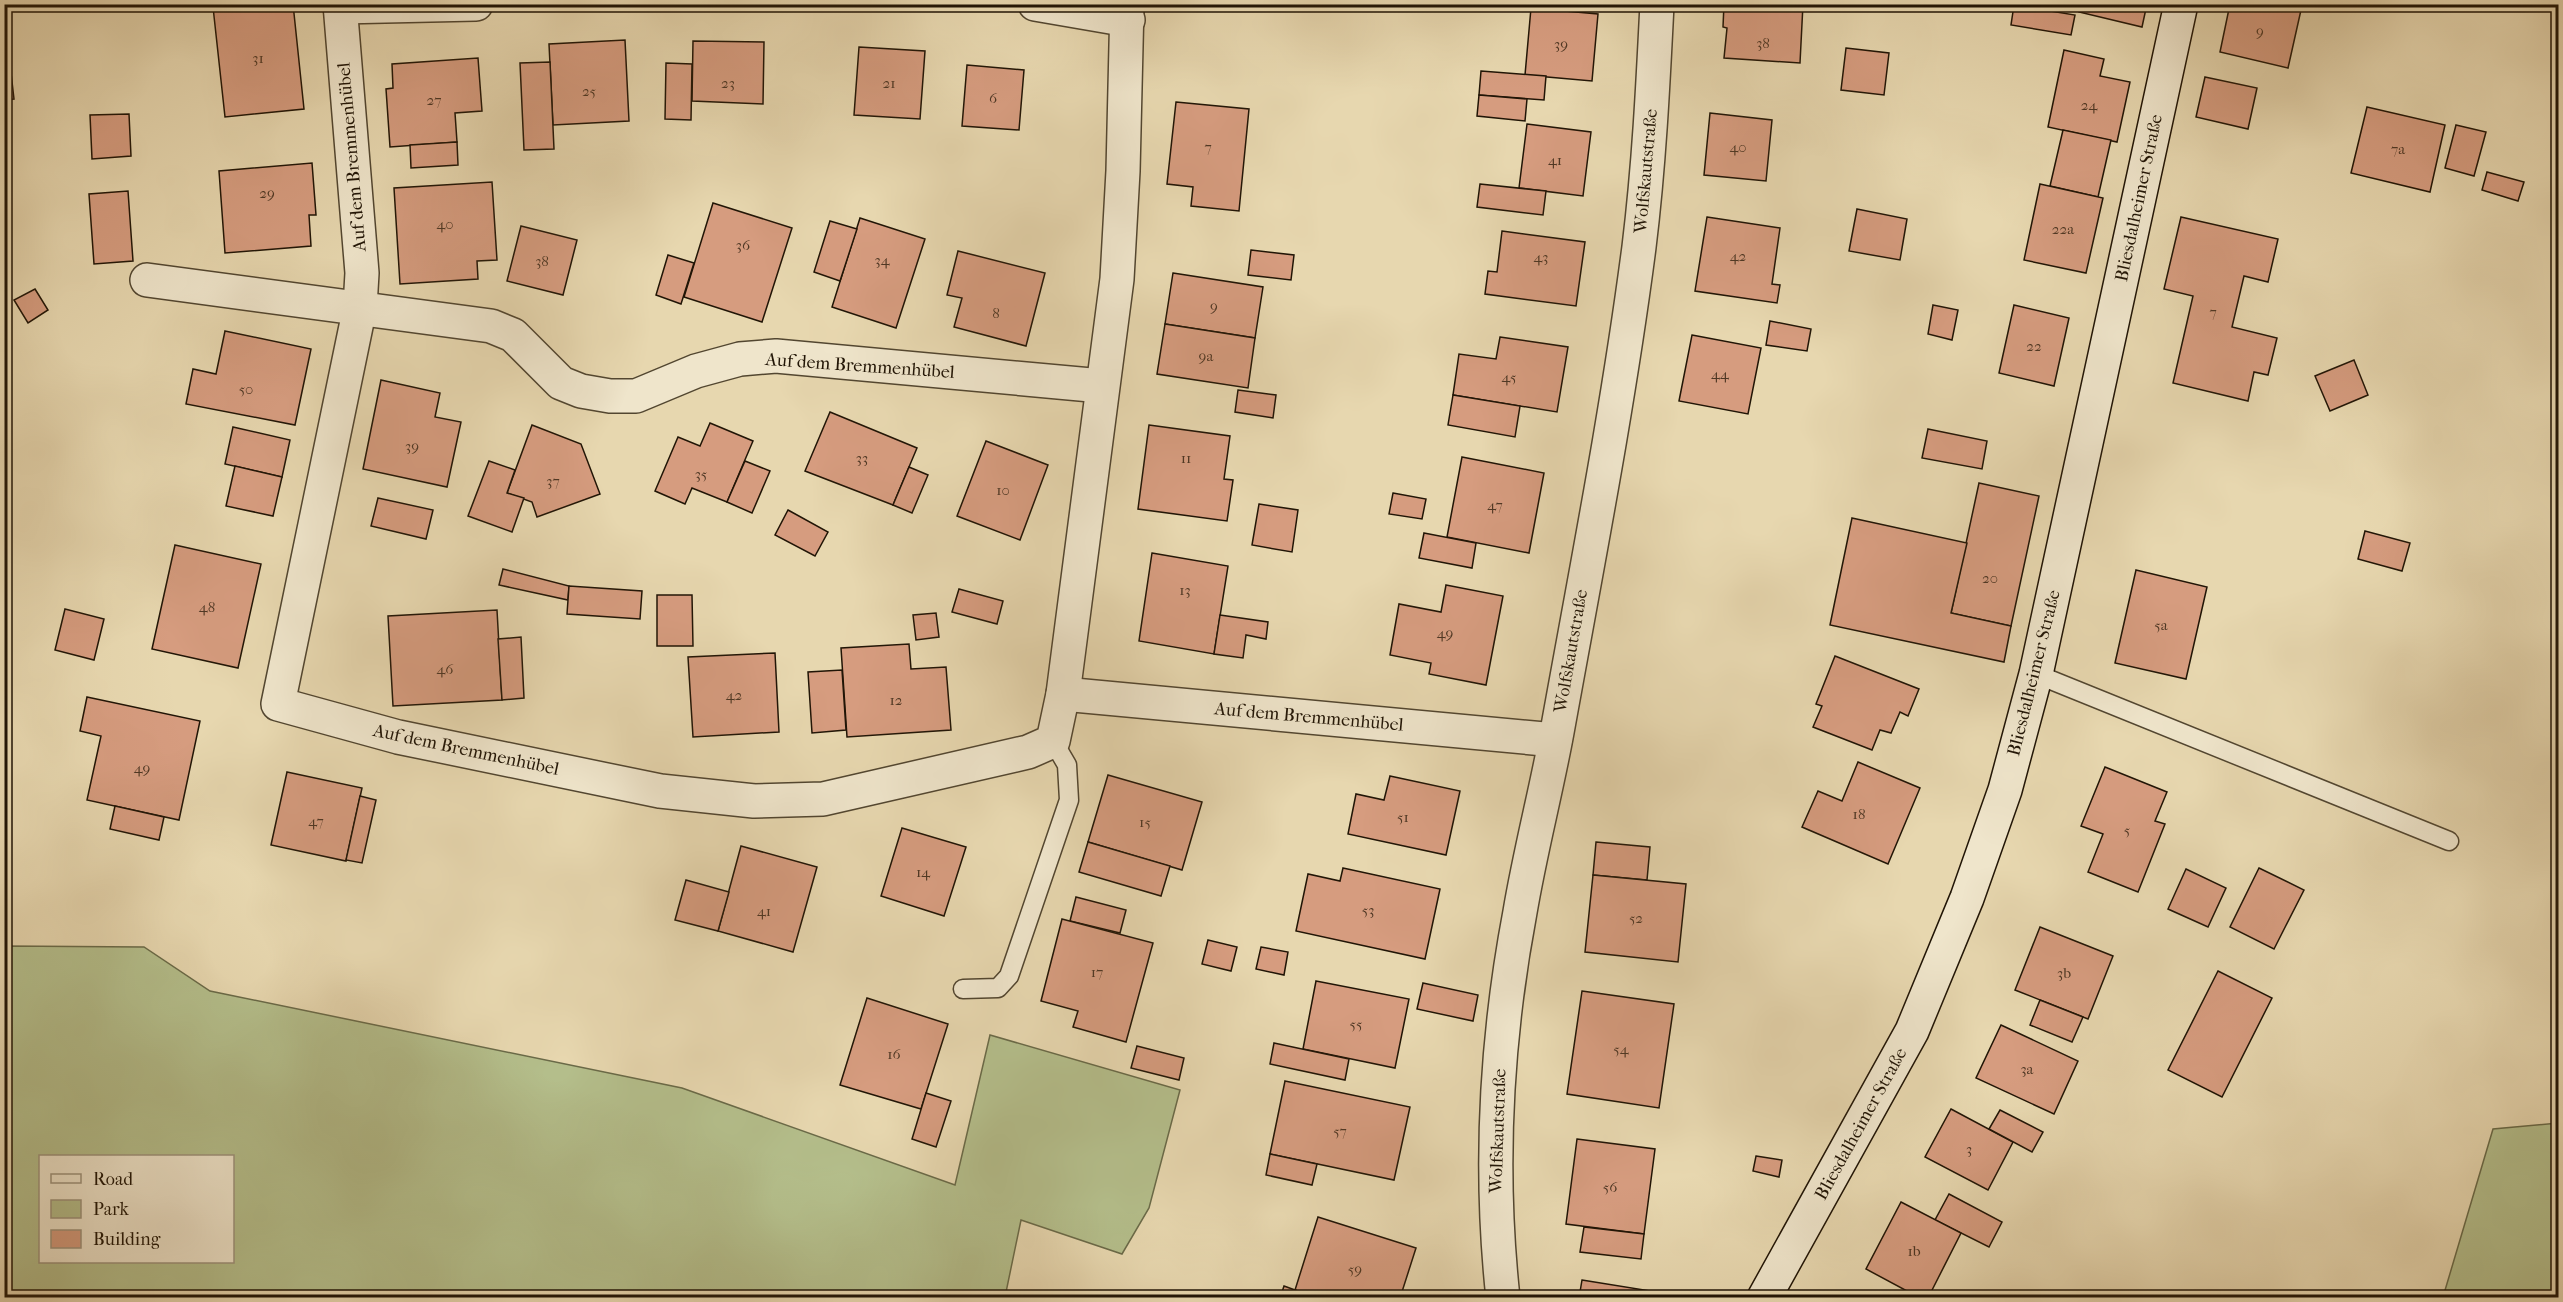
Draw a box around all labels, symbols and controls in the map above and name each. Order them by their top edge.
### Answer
house number: 9 [2256,22,2264,40]
house number: 38 [1756,34,1770,52]
house number: 39 [1554,35,1568,53]
house number: 31 [252,49,264,67]
street label: Auf dem Bremmenhübel [333,62,371,253]
house number: 23 [721,74,735,92]
house number: 21 [882,74,896,92]
house number: 25 [582,82,596,100]
house number: 6 [989,89,998,107]
house number: 27 [427,91,441,109]
house number: 24 [2081,96,2098,114]
street label: Wolfskautstraße [1630,108,1662,235]
street label: Bliesdalheimer Straße [2111,112,2167,284]
house number: 7 [1204,138,1212,156]
house number: 40 [1729,138,1747,156]
house number: 7a [2391,140,2406,158]
house number: 41 [1548,151,1562,169]
house number: 29 [259,184,275,202]
house number: 40 [436,215,454,233]
house number: 22a [2052,220,2075,238]
house number: 36 [736,236,751,254]
house number: 42 [1730,247,1747,265]
house number: 43 [1533,248,1549,266]
house number: 34 [874,251,891,269]
house number: 38 [535,252,549,270]
house number: 9 [1210,297,1218,315]
house number: 7 [2209,303,2217,321]
house number: 8 [992,304,1000,322]
house number: 22 [2026,337,2042,355]
house number: 9a [1199,347,1214,365]
street label: Auf dem Bremmenhübel [764,349,955,383]
house number: 44 [1711,365,1730,383]
house number: 45 [1502,368,1516,386]
house number: 50 [239,380,253,398]
house number: 39 [405,437,419,455]
house number: 33 [856,449,868,467]
house number: 11 [1181,449,1191,467]
house number: 35 [695,465,707,483]
house number: 37 [546,472,560,490]
house number: 10 [996,481,1010,499]
house number: 47 [1487,496,1503,514]
house number: 20 [1982,569,1998,587]
house number: 13 [1179,581,1191,599]
street label: Wolfskautstraße [1550,588,1592,715]
street label: Bliesdalheimer Straße [2003,588,2065,758]
house number: 48 [199,598,215,616]
house number: 5a [2154,616,2169,634]
house number: 49 [1437,624,1453,642]
house number: 46 [437,660,454,678]
house number: 42 [726,686,743,704]
house number: 12 [889,691,903,709]
street label: Auf dem Bremmenhübel [1213,698,1404,736]
street label: Auf dem Bremmenhübel [370,720,561,780]
house number: 49 [134,759,150,777]
house number: 18 [1853,805,1865,823]
house number: 51 [1397,808,1409,826]
house number: 47 [308,812,324,830]
house number: 15 [1139,813,1151,831]
house number: 5 [2124,821,2130,839]
house number: 14 [916,863,931,881]
house number: 53 [1362,901,1374,919]
house number: 41 [757,902,771,920]
house number: 52 [1629,909,1643,927]
house number: 17 [1091,963,1103,981]
house number: 3b [2057,964,2071,982]
house number: 55 [1350,1015,1362,1033]
house number: 54 [1613,1040,1630,1058]
street label: Bliesdalheimer Straße [1810,1044,1912,1204]
house number: 16 [887,1045,902,1063]
house number: 3a [2020,1060,2035,1078]
street label: Wolfskautstraße [1485,1068,1511,1195]
house number: 57 [1333,1122,1347,1140]
house number: 3 [1966,1140,1972,1158]
legend [39,1155,234,1263]
text: Road [93,1169,133,1190]
house number: 56 [1603,1178,1618,1196]
text: Park [93,1199,130,1220]
text: Building [93,1229,161,1250]
house number: 1b [1907,1242,1921,1260]
house number: 59 [1348,1260,1362,1278]

